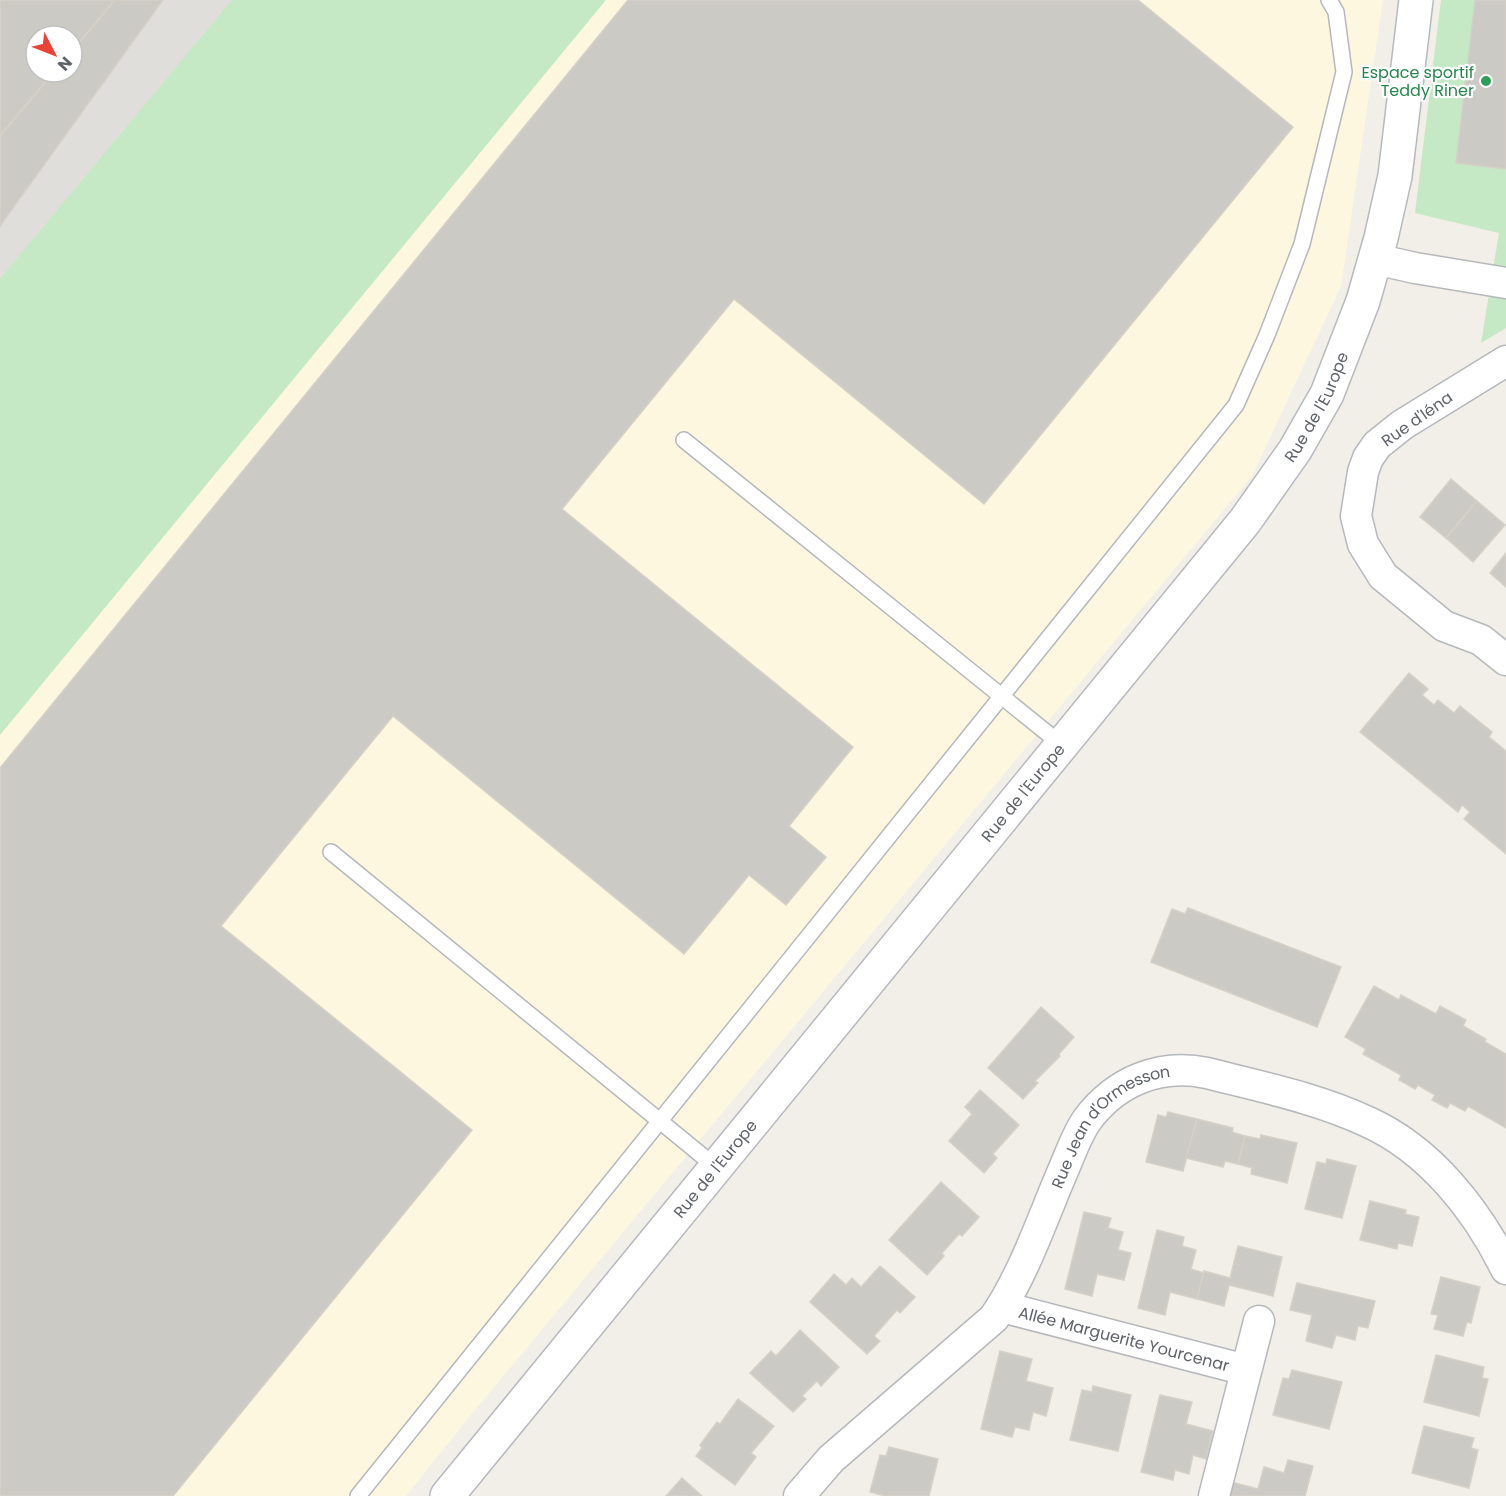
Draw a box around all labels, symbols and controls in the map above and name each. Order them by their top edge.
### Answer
north arrow [24,24,84,84]
text: N [52,52,77,76]
place label: Espace sportif Teddy Riner [1362,61,1474,102]
marker: Espace sportif Teddy Riner [1479,74,1493,88]
street label: Rue de l'Europe [1278,348,1354,467]
street label: Rue d'Iéna [1377,386,1457,452]
street label: Rue de l'Europe [975,738,1070,847]
street label: Rue Jean d'Ormesson [1045,1059,1172,1192]
street label: Rue de l'Europe [668,1114,762,1223]
street label: Allée Marguerite Yourcenar [1016,1300,1232,1377]

